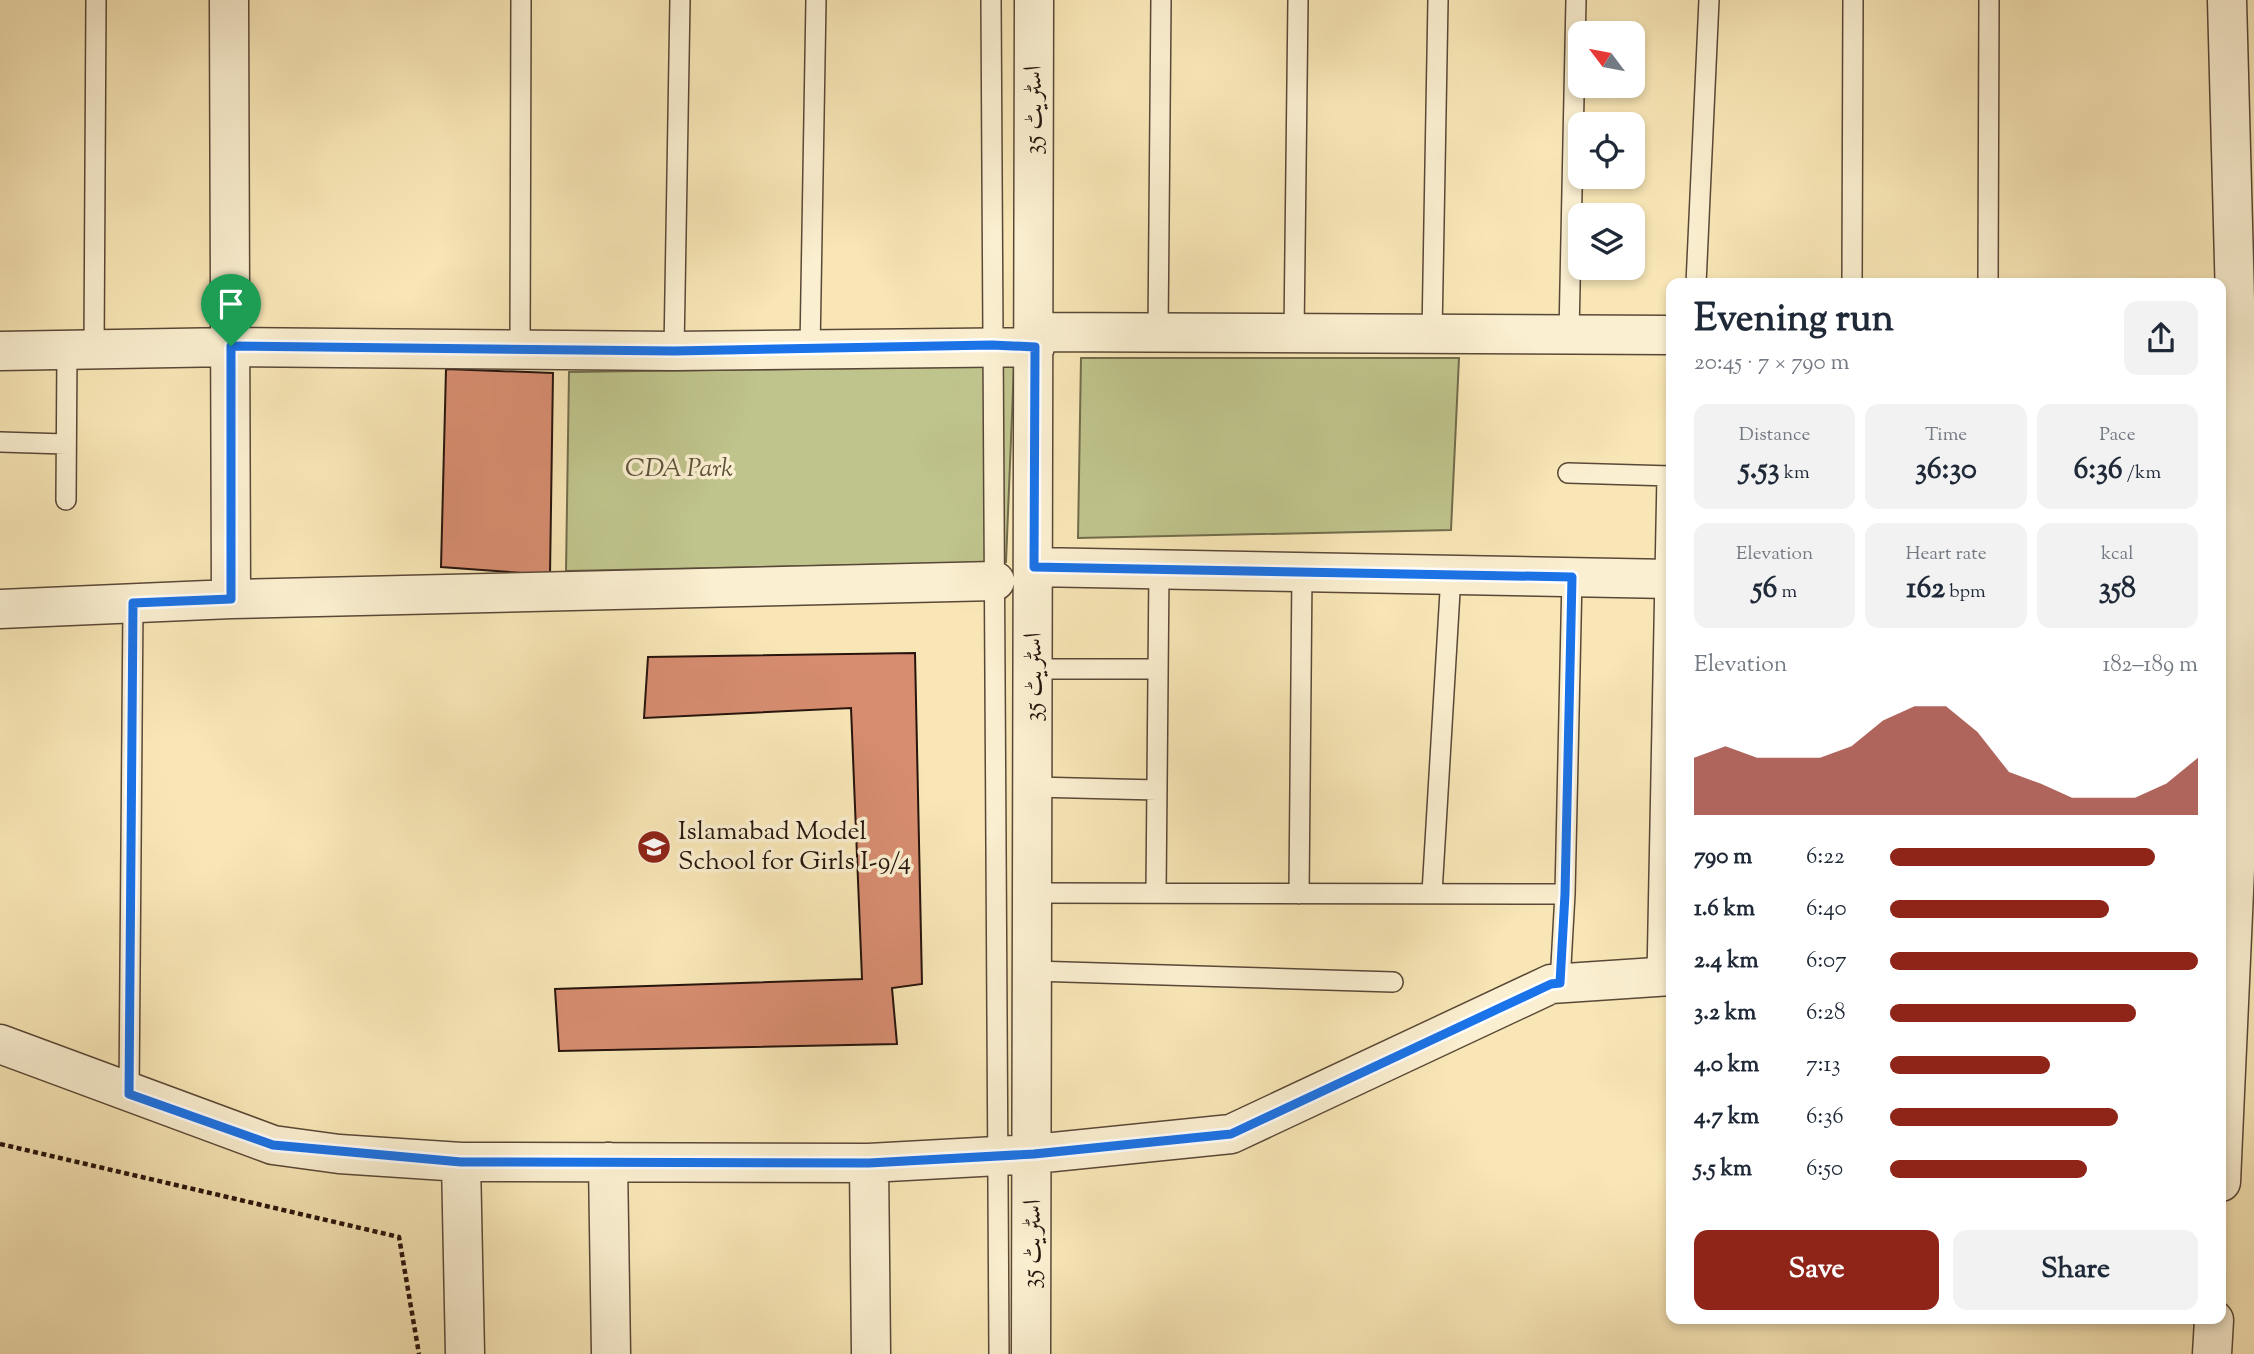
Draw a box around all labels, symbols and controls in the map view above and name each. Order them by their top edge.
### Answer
north arrow [1568,21,1645,98]
map controls [1568,21,1645,280]
street label: اسٹریٹ 35 [1016,65,1053,155]
button: locate [1568,112,1645,189]
button: layers [1568,203,1645,280]
pin [201,274,261,346]
icon: arrive [212,285,250,323]
text: Evening run [1694,294,1894,348]
button: share [2124,301,2198,375]
text: 20:45 · 7 × 790 m [1694,347,1850,380]
text: Distance [1739,422,1810,449]
text: Time [1925,422,1967,449]
text: Pace [2099,422,2136,449]
text: 5.53 [1740,449,1780,492]
text: 36:30 [1915,449,1977,492]
text: 6:36 [2074,449,2123,492]
park label: CDA Park [625,451,733,488]
text: km [1780,460,1810,487]
text: /km [2123,460,2161,487]
text: Elevation [1736,541,1813,568]
text: Heart rate [1905,541,1987,568]
text: kcal [2101,541,2134,568]
text: 56 [1752,568,1777,611]
text: 162 [1906,568,1945,611]
text: 358 [2099,568,2136,611]
text: m [1777,579,1797,606]
text: bpm [1945,579,1986,606]
street label: اسٹریٹ 35 [1016,632,1053,722]
text: Elevation [1694,649,1787,682]
text: 182–189 m [2102,649,2198,682]
place label: Islamabad Model School for Girls I-9/4 [678,814,911,881]
school or university icon: Islamabad Model School for Girls I-9/4 [635,828,673,866]
text: 790 m [1694,841,1752,874]
text: 6:22 [1806,841,1845,874]
text: 1.6 km [1694,893,1755,926]
text: 6:40 [1806,893,1847,926]
text: 2.4 km [1694,945,1759,978]
text: 6:07 [1806,945,1847,978]
text: 3.2 km [1694,997,1756,1030]
text: 6:28 [1806,997,1845,1030]
text: 4.0 km [1694,1049,1759,1082]
text: 7:13 [1806,1049,1841,1082]
text: 4.7 km [1694,1101,1759,1134]
text: 6:36 [1806,1101,1844,1134]
text: 5.5 km [1694,1153,1752,1186]
text: 6:50 [1806,1153,1843,1186]
street label: اسٹریٹ 35 [1014,1199,1052,1289]
button: Save [1694,1230,1939,1310]
button: Share [1953,1230,2198,1310]

